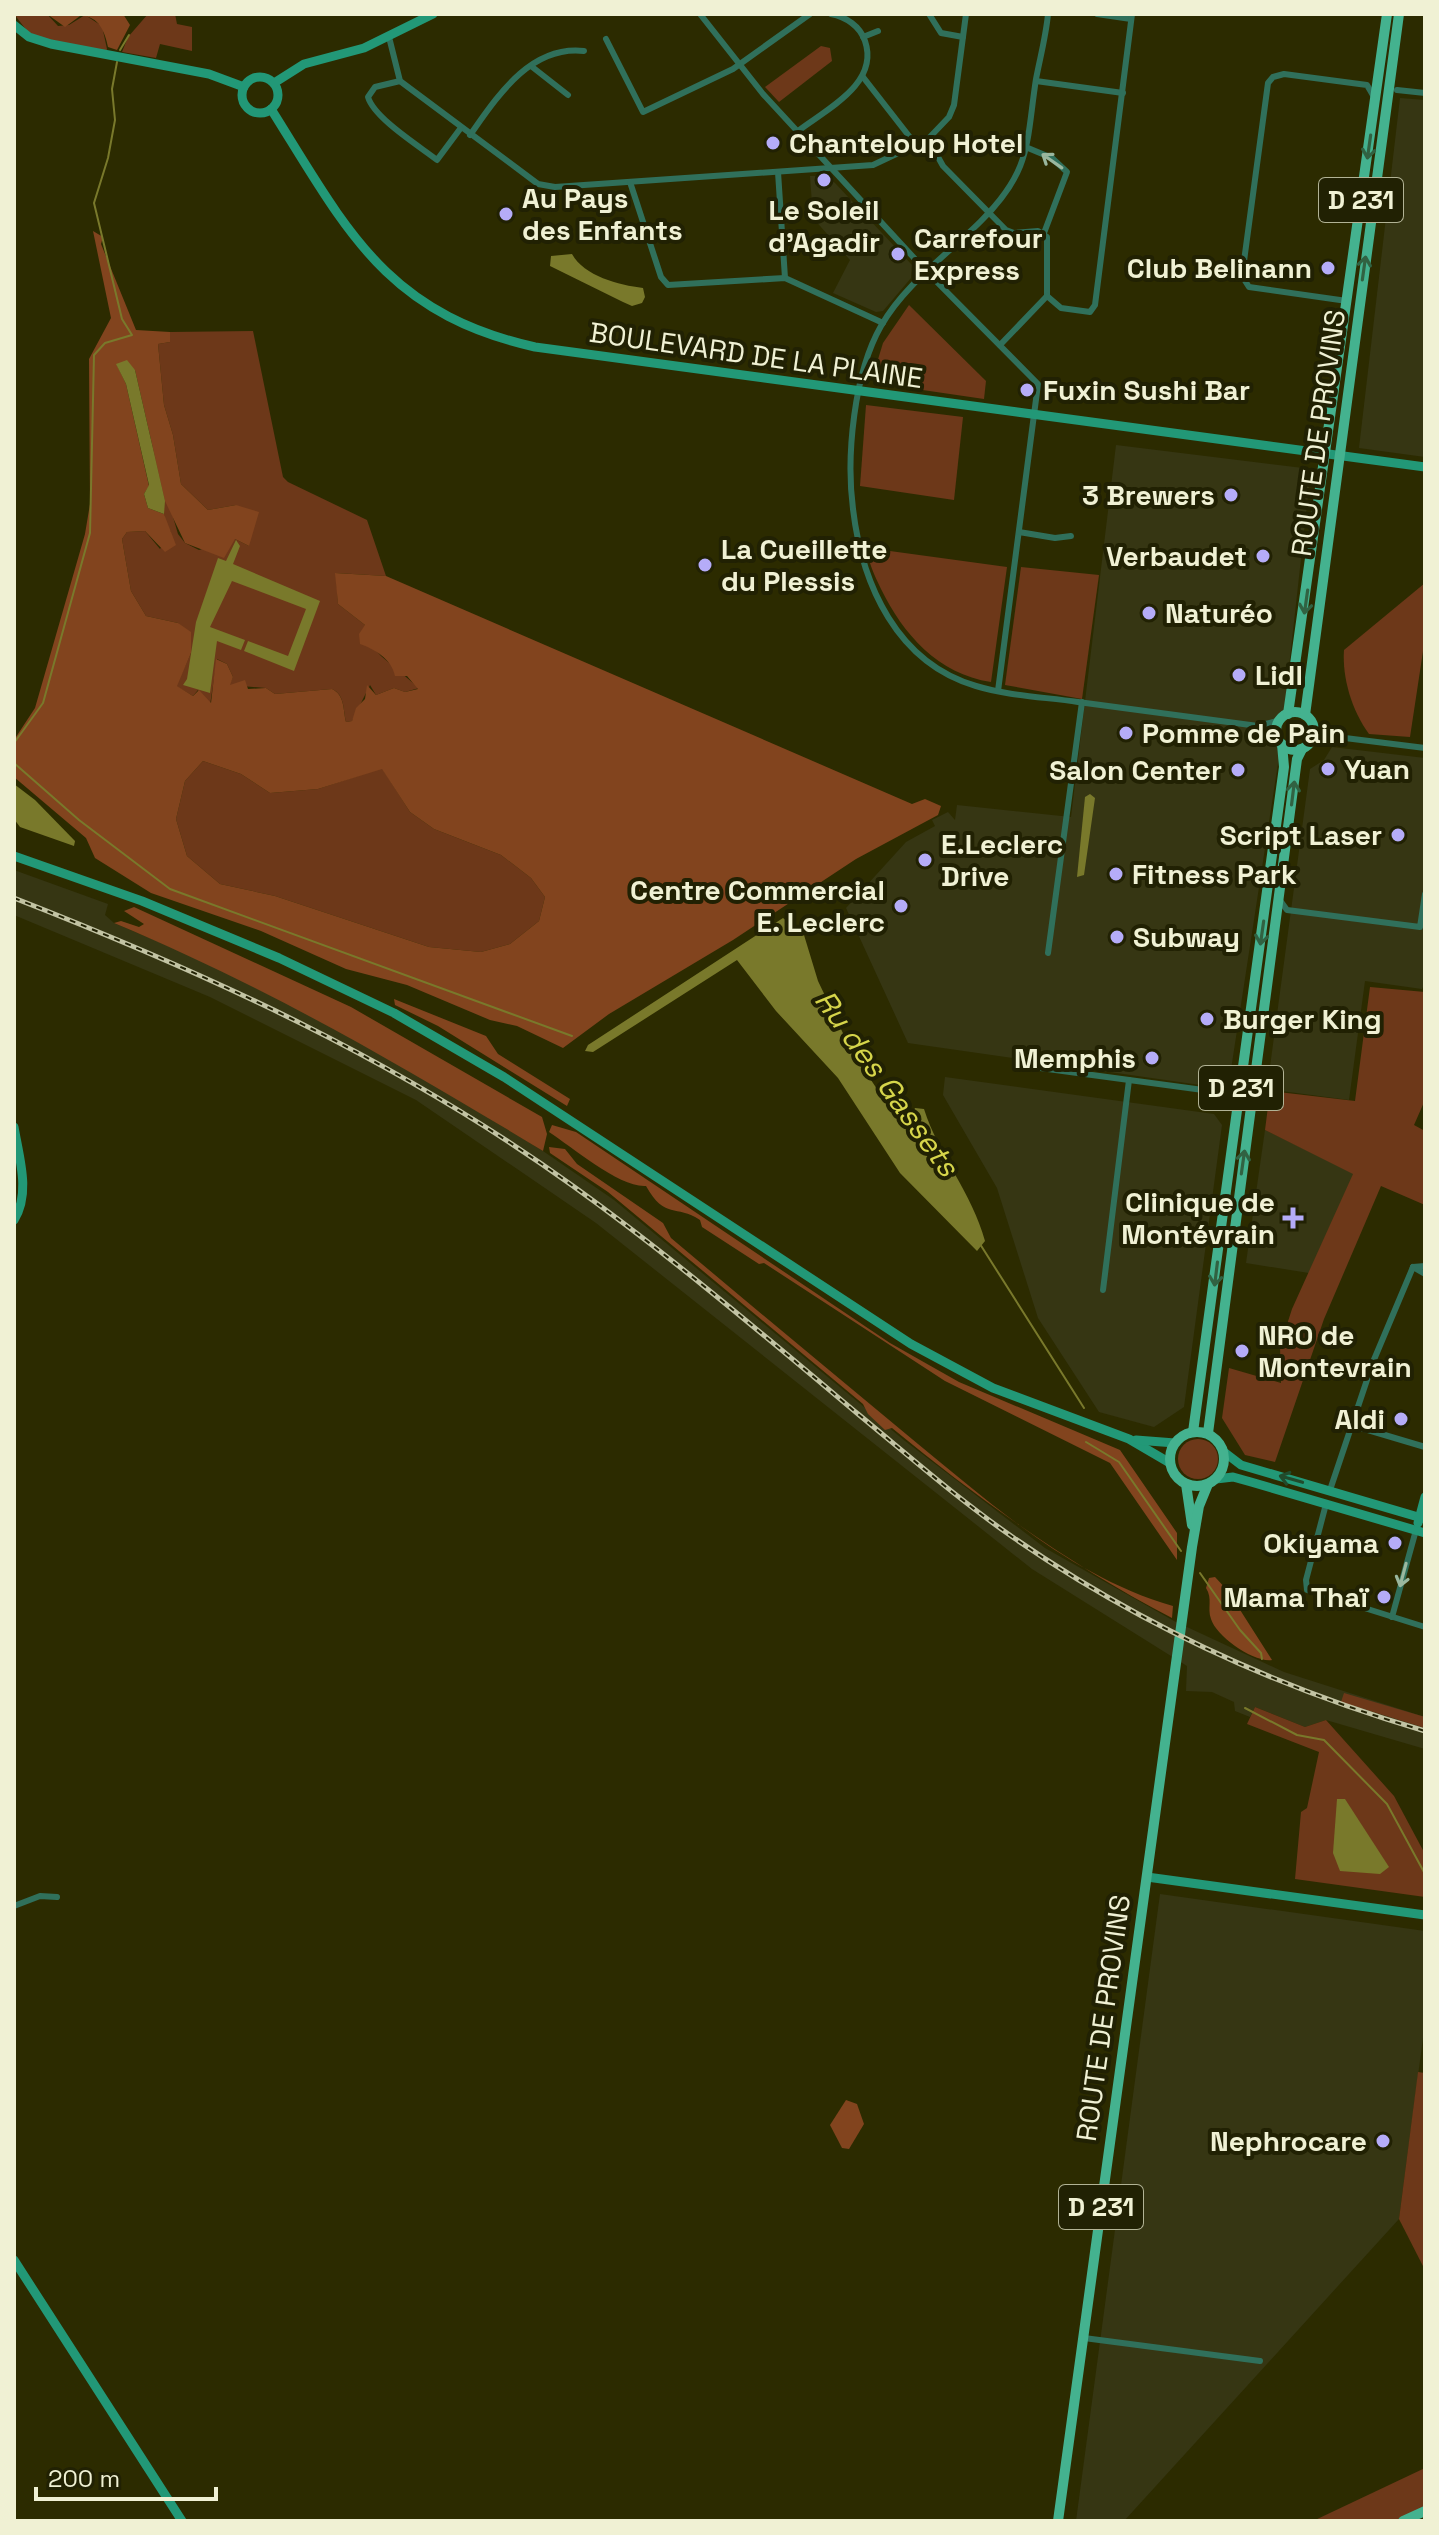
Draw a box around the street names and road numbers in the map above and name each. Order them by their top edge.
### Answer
road number: D 231 [1319,178,1403,222]
street label: ROUTE DE PROVINS [1283,307,1353,559]
street label: BOULEVARD DE LA PLAINE [587,314,925,396]
road number: D 231 [1199,1066,1283,1110]
street label: ROUTE DE PROVINS [1068,1892,1138,2144]
road number: D 231 [1059,2185,1143,2229]

